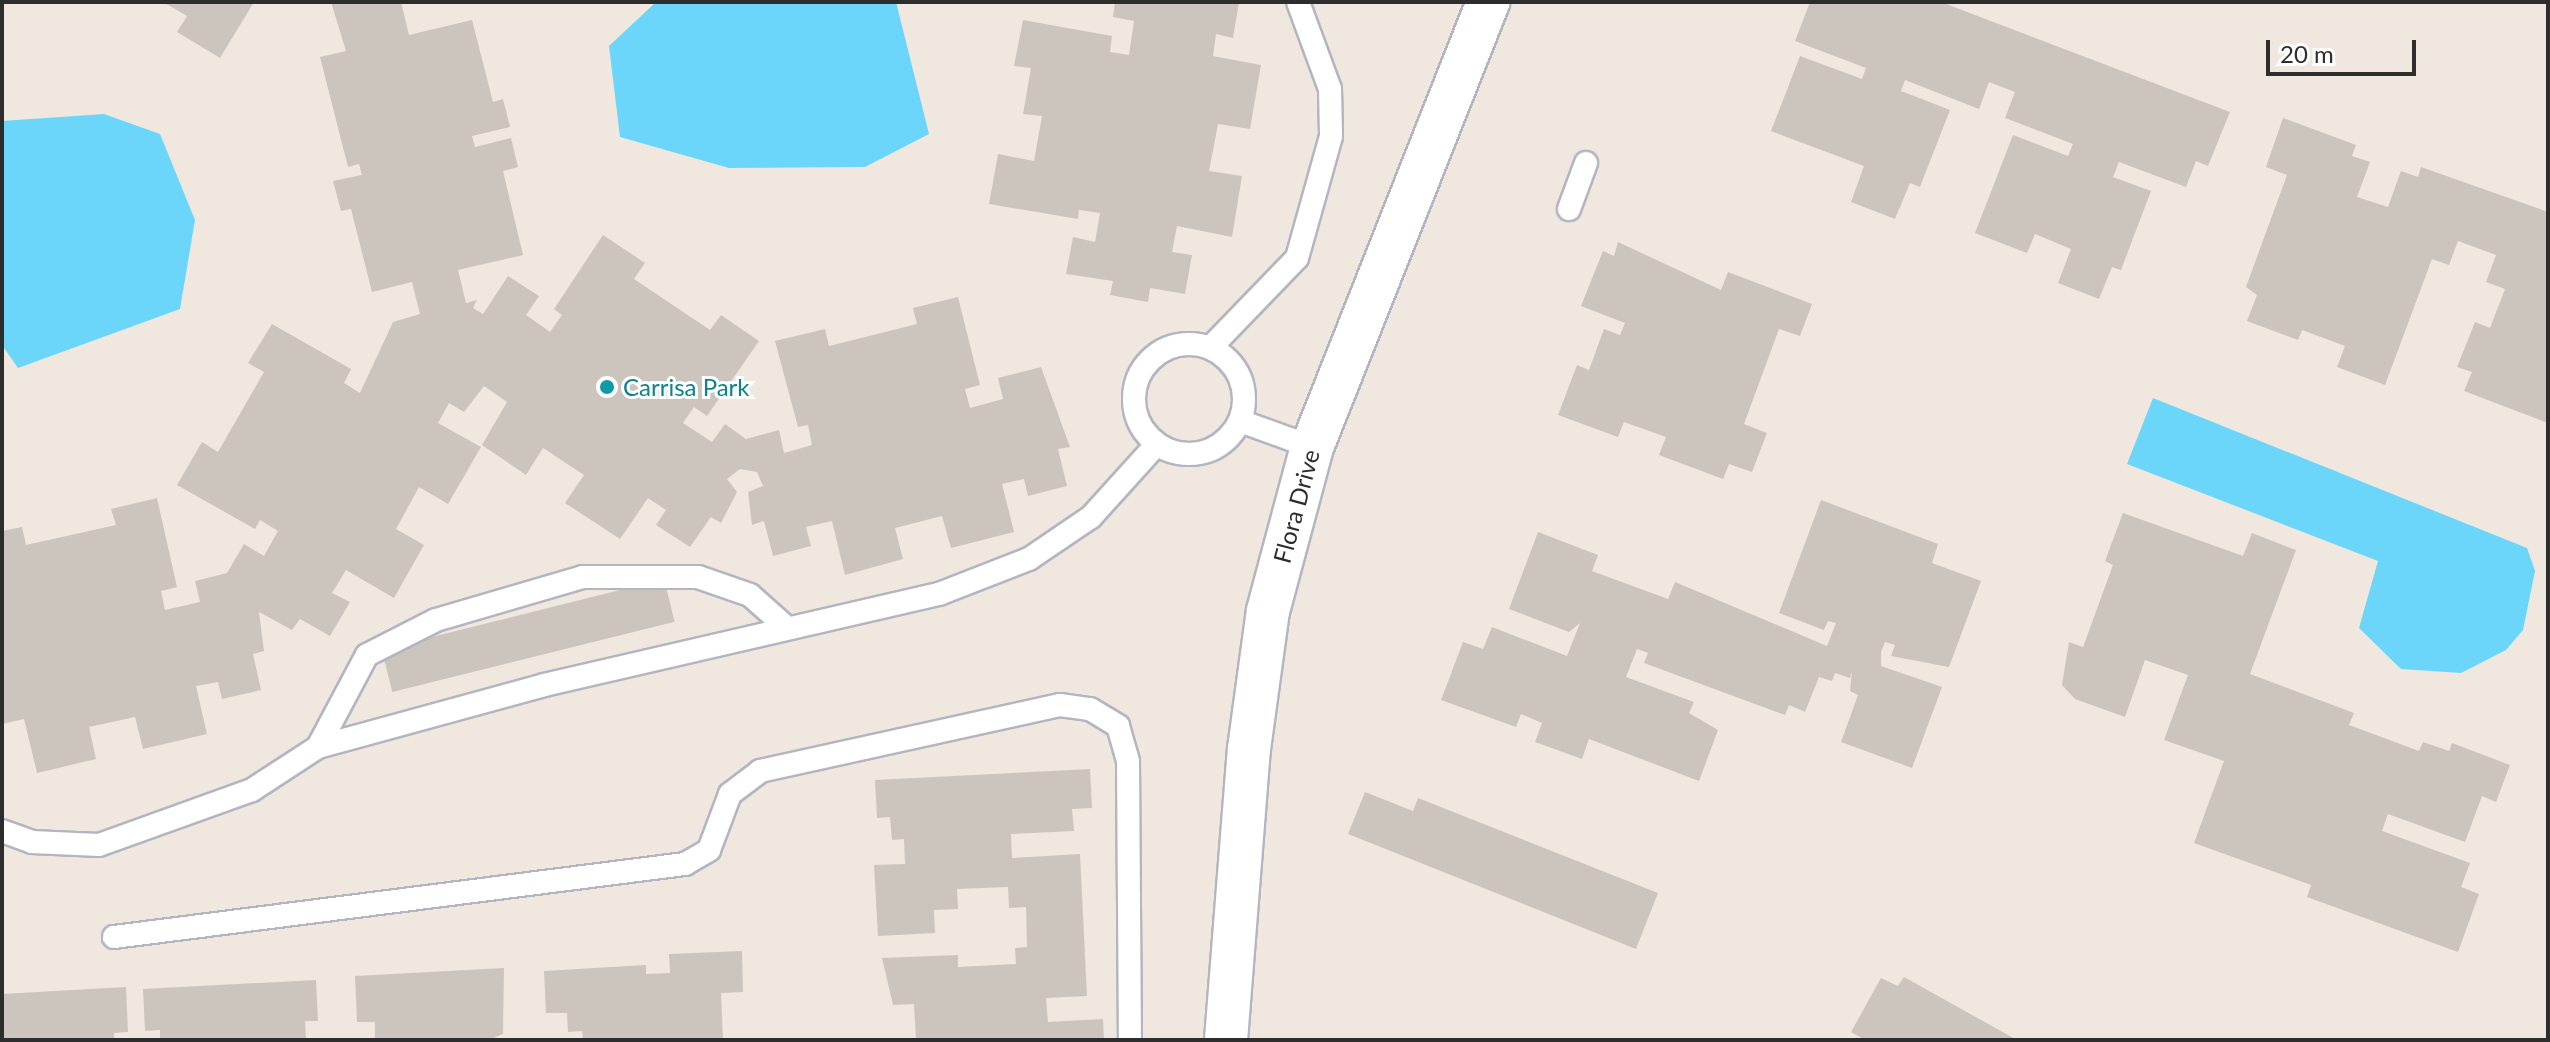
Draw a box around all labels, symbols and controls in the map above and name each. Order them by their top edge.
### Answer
scale bar [2270,24,2420,74]
text: 20 m [2280,39,2334,68]
place label: Carrisa Park [623,373,750,401]
marker: Carrisa Park [598,378,616,396]
street label: Flora Drive [1267,446,1325,566]

